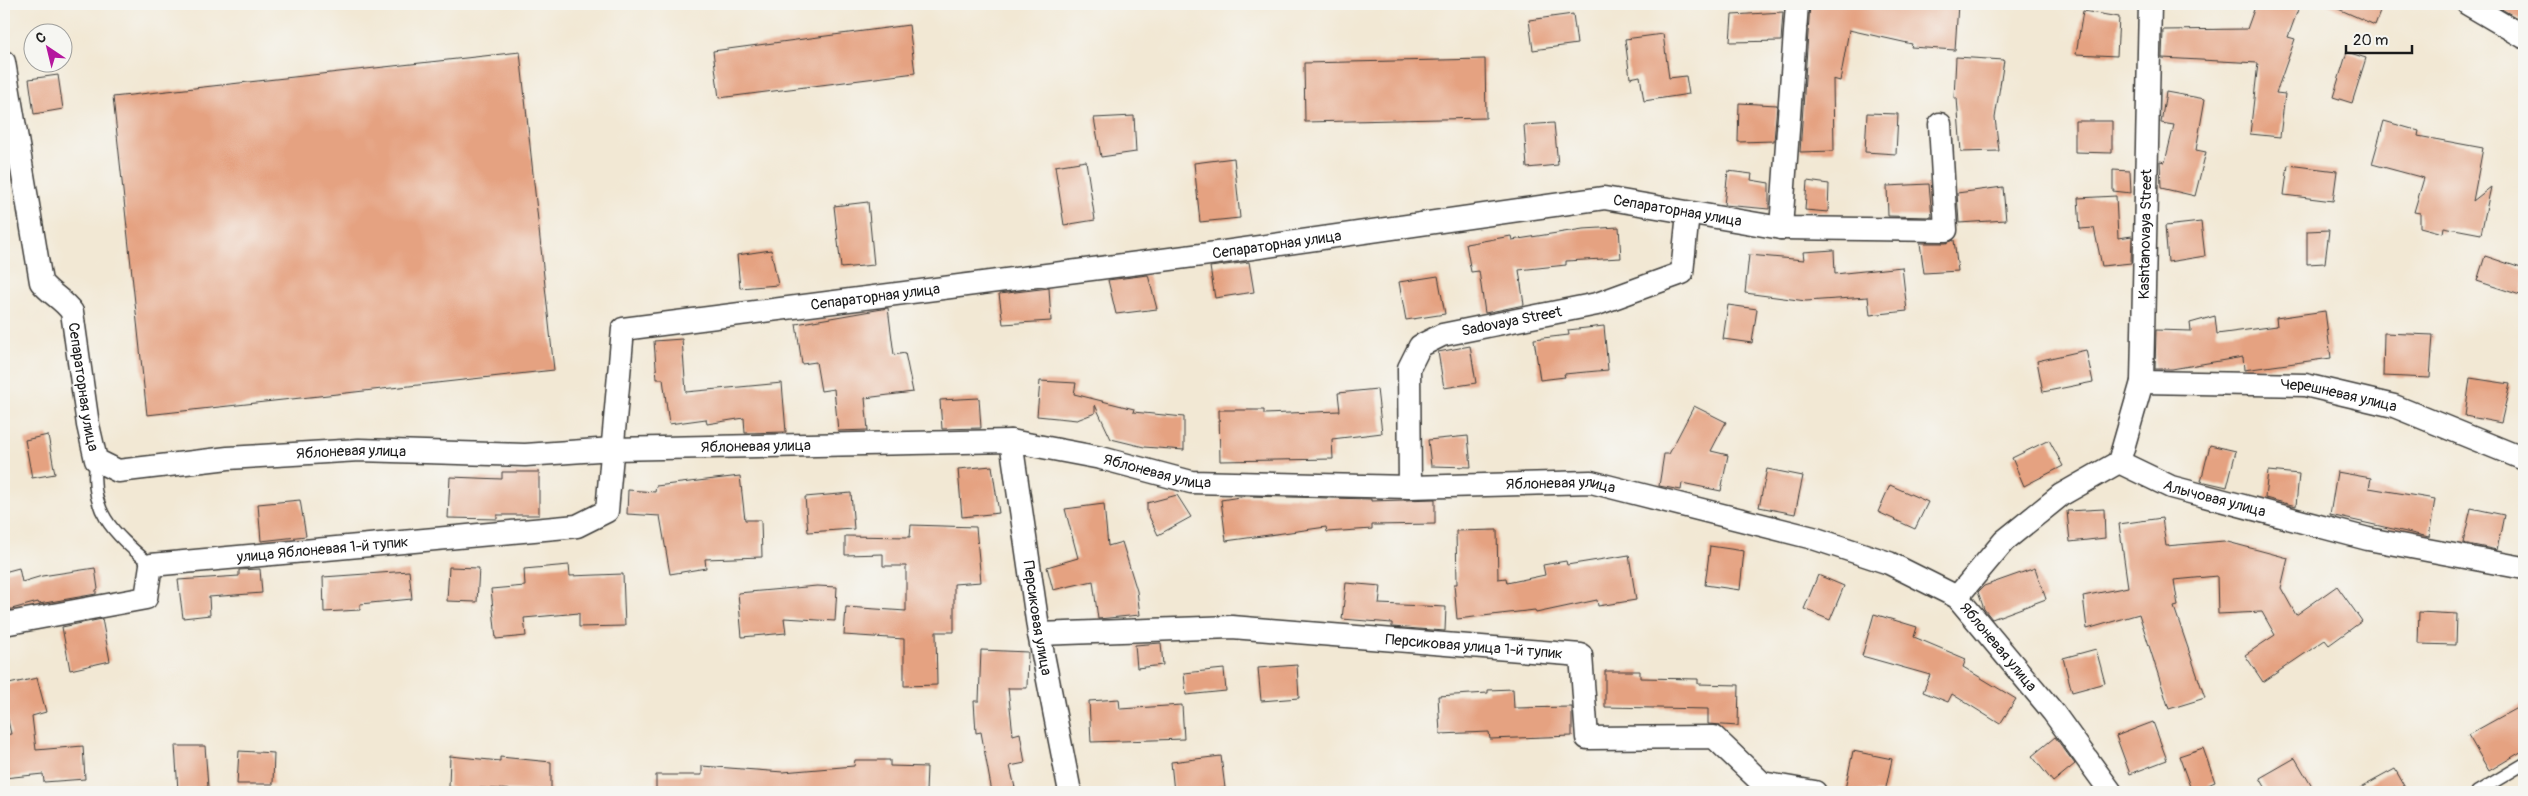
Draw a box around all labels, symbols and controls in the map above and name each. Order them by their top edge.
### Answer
north arrow [22,22,72,72]
scale bar [2346,22,2412,54]
text: С [32,28,50,47]
text: 20 m [2353,31,2388,50]
street label: Kashtanovaya Street [2135,168,2157,300]
street label: Сепараторная улица [1612,191,1743,231]
street label: Сепараторная улица [1211,226,1343,264]
street label: Сепараторная улица [809,280,941,315]
street label: Sadovaya Street [1460,302,1564,341]
street label: Сепараторная улица [64,321,103,453]
street label: Черешневая улица [2281,376,2399,416]
street label: Яблоневая улица [700,436,811,457]
street label: Яблоневая улица [295,441,406,464]
street label: Яблоневая улица [1101,450,1211,492]
street label: Яблоневая улица [1505,473,1617,498]
street label: Алычовая улица [2160,476,2268,522]
street label: улица Яблоневая 1-й тупик [235,532,409,567]
street label: Персиковая улица [1018,560,1056,677]
street label: Яблоневая улица [1956,599,2041,695]
street label: Персиковая улица 1-й тупик [1385,630,1564,664]

